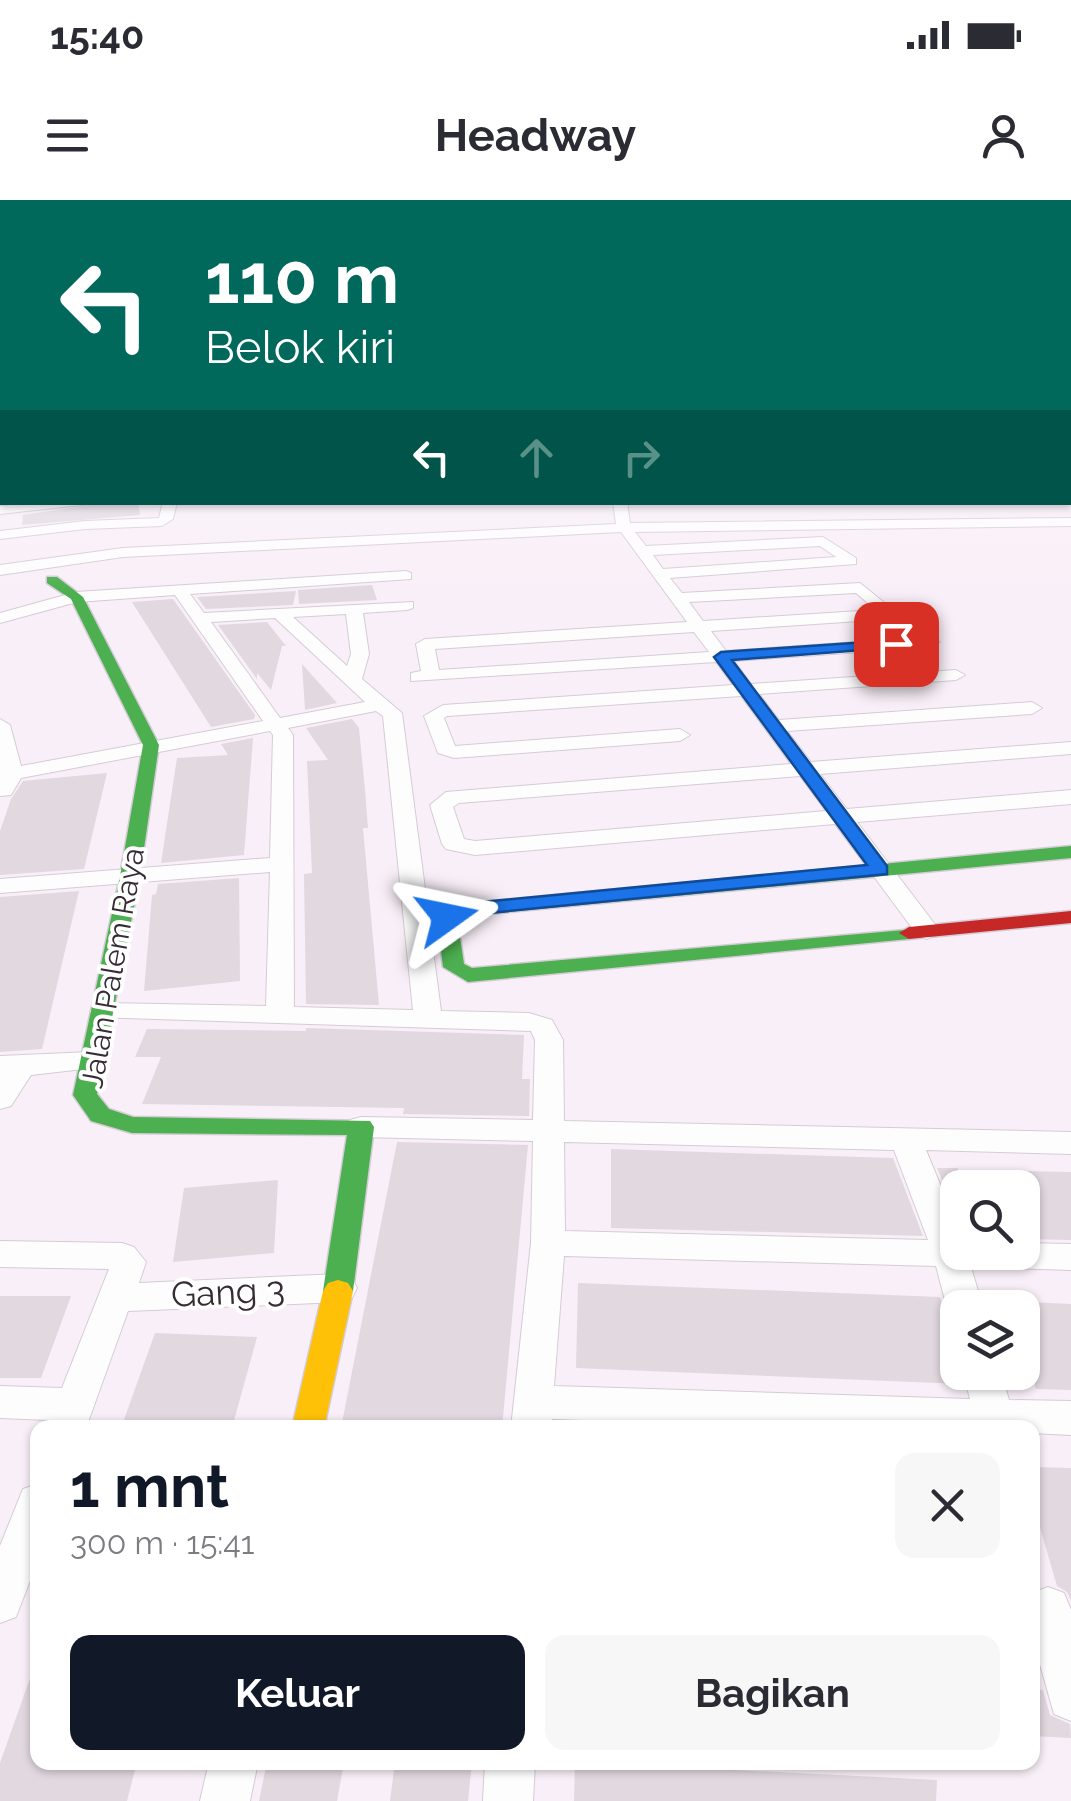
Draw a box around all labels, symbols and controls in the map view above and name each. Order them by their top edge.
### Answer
text: 15:40 [50,13,144,58]
icon: menu [40,108,95,163]
icon: person [976,108,1031,163]
text: Headway [435,109,636,162]
text: 110 m [205,237,399,319]
icon: left [40,240,170,370]
text: Belok kiri [205,321,395,374]
icon: left [404,430,459,485]
icon: ahead [509,430,564,485]
icon: right [614,430,669,485]
pin [854,602,939,687]
icon: arrive [869,617,924,672]
street label: Jalan Palem Raya [74,845,151,1091]
position arrow [395,865,499,969]
map controls [940,1170,1040,1390]
button: search [940,1170,1040,1270]
street label: Gang 3 [170,1268,286,1315]
button: layers [940,1290,1040,1390]
text: 1 mnt [70,1451,229,1521]
button: close [895,1453,1000,1558]
text: 300 m · 15:41 [70,1524,255,1561]
button: Keluar [70,1635,525,1750]
button: Bagikan [545,1635,1000,1750]

